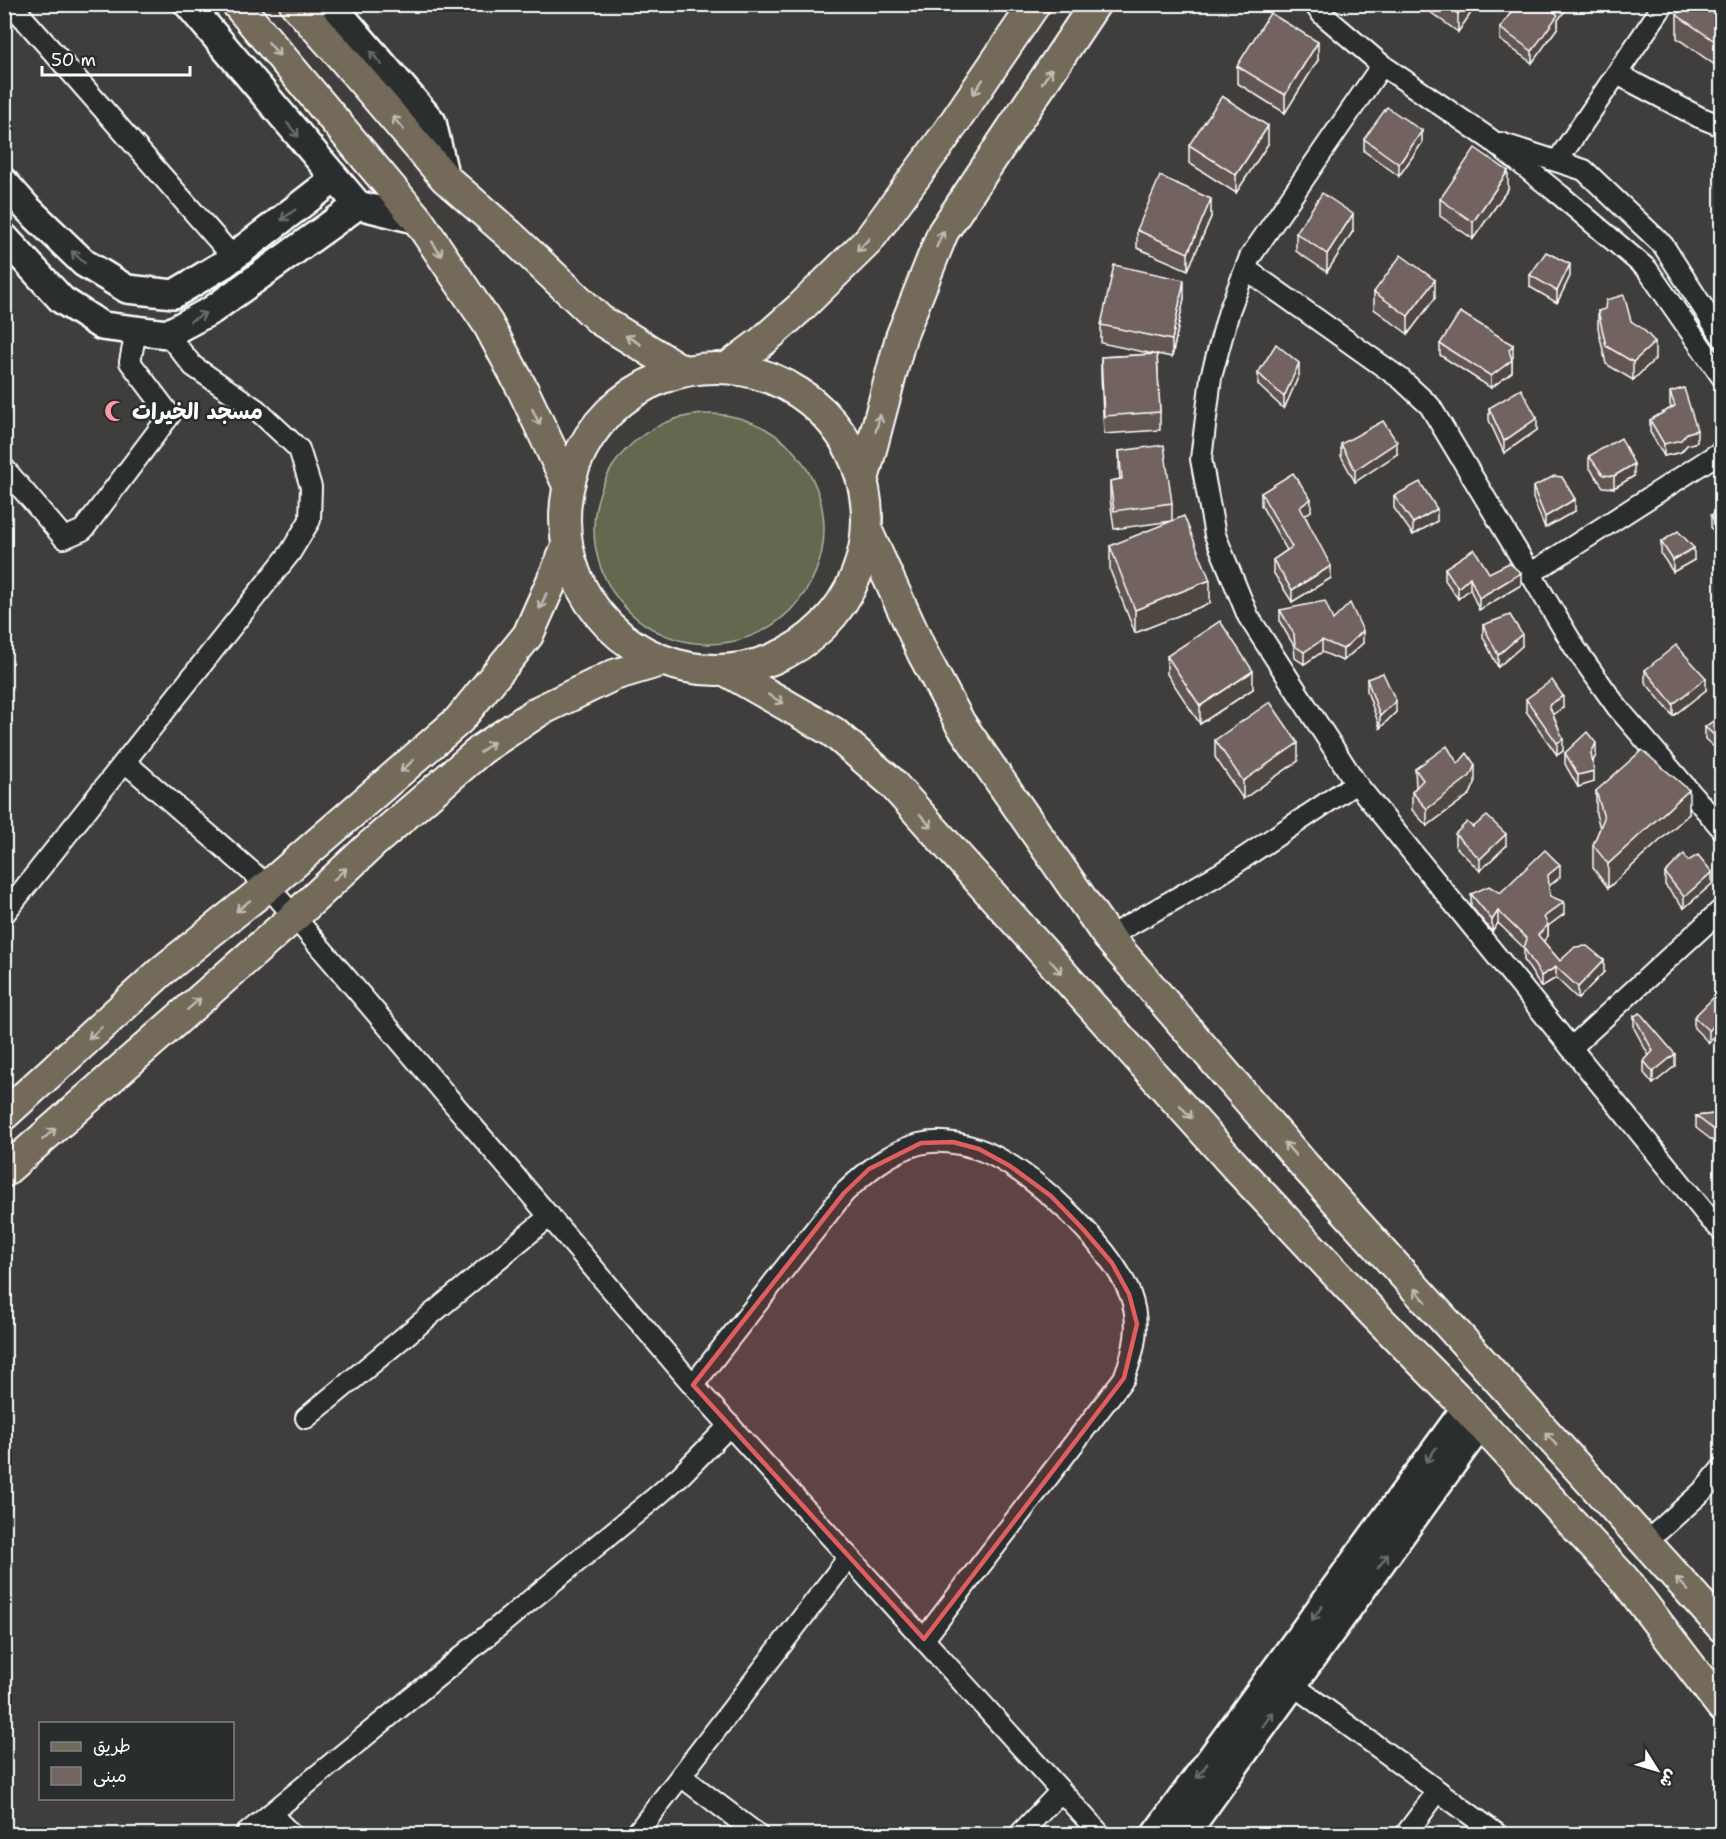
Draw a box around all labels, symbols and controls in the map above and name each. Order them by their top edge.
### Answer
scale bar [42,39,190,77]
one-way arrow [268,41,281,57]
text: 50 m [51,48,96,72]
one-way arrow [370,50,383,66]
one-way arrow [1041,68,1053,85]
one-way arrow [972,79,984,95]
one-way arrow [392,115,405,131]
one-way arrow [286,122,300,137]
one-way arrow [280,208,296,221]
one-way arrow [935,230,946,248]
one-way arrow [856,237,870,252]
one-way arrow [431,240,443,257]
one-way arrow [71,250,86,264]
one-way arrow [189,311,206,323]
one-way arrow [625,334,642,346]
place label: مسجد الخيرات [132,397,263,426]
mosque icon: مسجد الخيرات [103,399,127,423]
one-way arrow [530,407,542,425]
one-way arrow [873,414,884,433]
one-way arrow [537,592,548,610]
one-way arrow [767,694,784,706]
one-way arrow [478,740,494,753]
one-way arrow [400,759,415,773]
one-way arrow [919,813,933,828]
one-way arrow [332,867,347,881]
one-way arrow [235,900,251,913]
one-way arrow [1049,959,1063,974]
one-way arrow [186,997,201,1011]
one-way arrow [87,1026,102,1040]
one-way arrow [1179,1104,1193,1119]
one-way arrow [41,1127,56,1141]
one-way arrow [1283,1142,1297,1157]
one-way arrow [1413,1287,1427,1302]
one-way arrow [1544,1432,1558,1447]
one-way arrow [1425,1447,1437,1463]
one-way arrow [1376,1553,1389,1569]
one-way arrow [1675,1577,1689,1592]
one-way arrow [1311,1604,1323,1620]
one-way arrow [1262,1711,1275,1727]
legend [39,1722,234,1800]
text: طريق [93,1734,131,1758]
north arrow [1627,1740,1687,1800]
one-way arrow [1196,1762,1209,1778]
text: مبنى [93,1764,127,1788]
text: ش [1655,1765,1682,1792]

